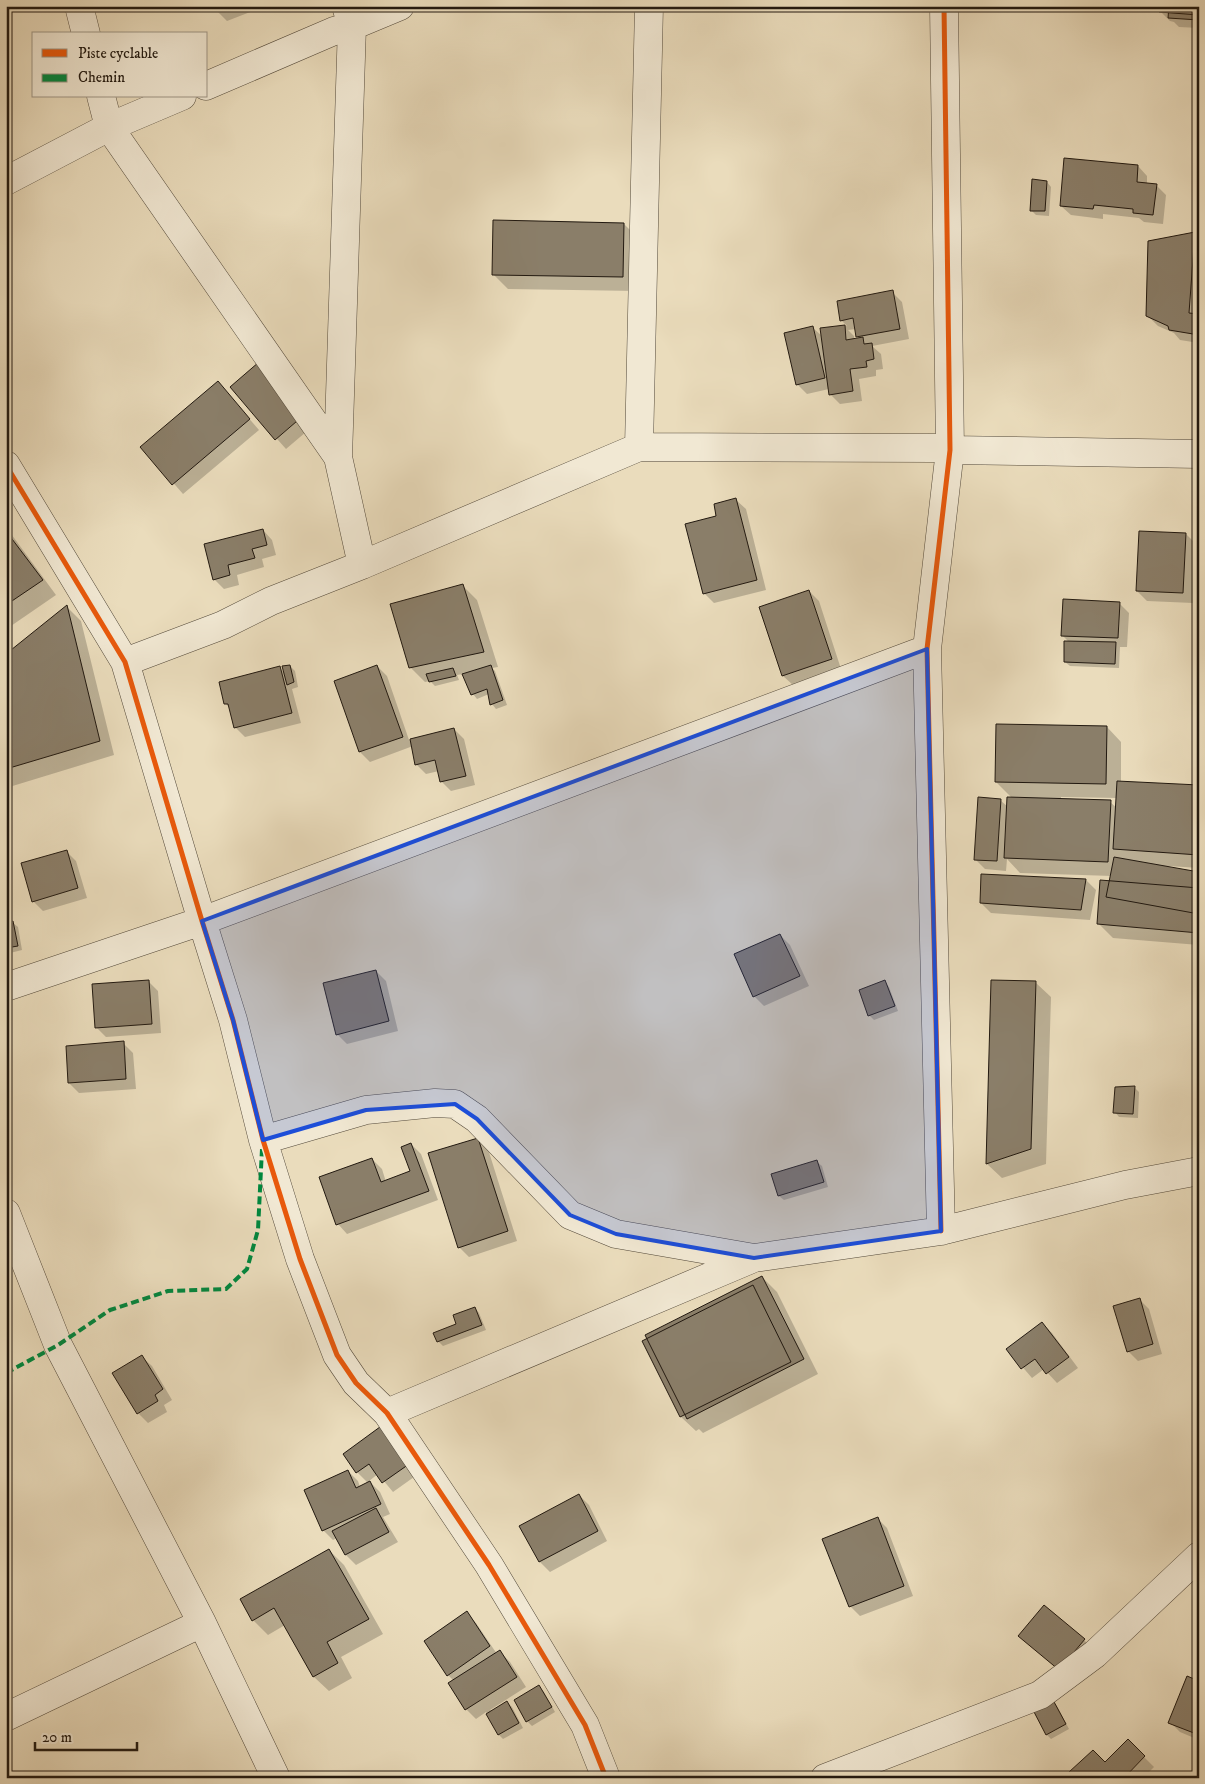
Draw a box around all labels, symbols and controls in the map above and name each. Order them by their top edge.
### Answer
legend [32,32,208,98]
text: Piste cyclable [78,44,158,63]
text: Chemin [78,68,125,87]
scale bar [35,1719,138,1751]
text: 20 m [42,1728,72,1747]

